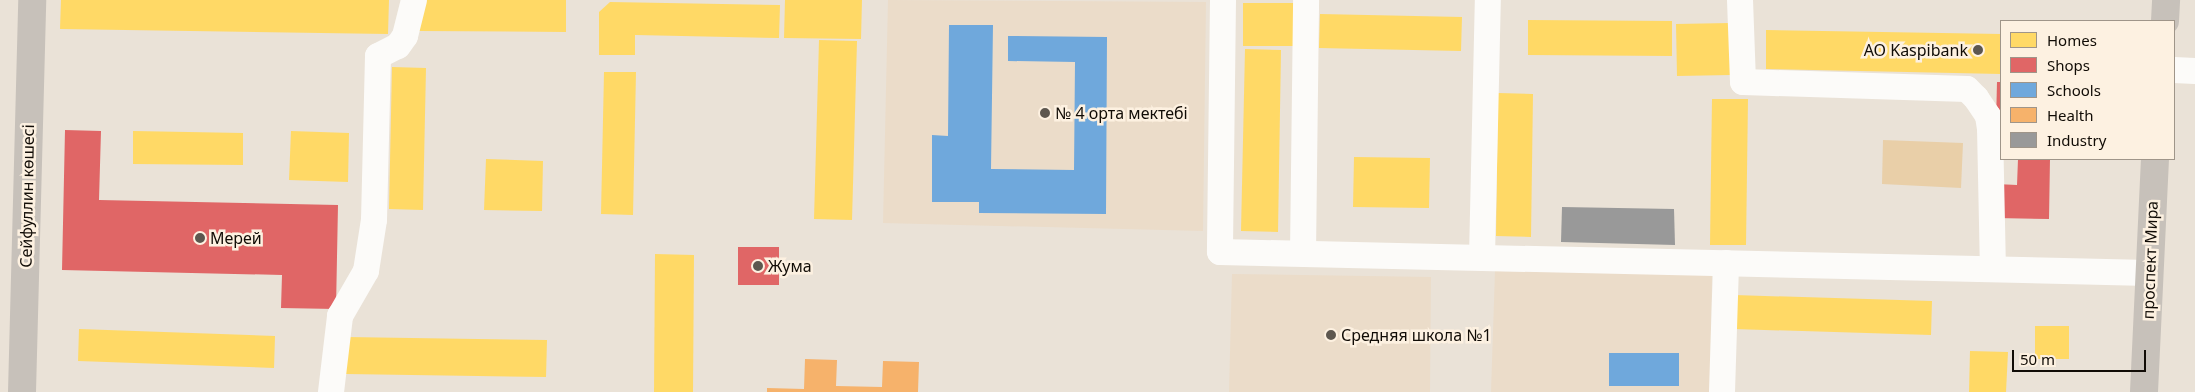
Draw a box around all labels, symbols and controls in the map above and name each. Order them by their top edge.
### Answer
legend [2000,20,2175,160]
text: Homes [2047,30,2097,50]
place label: AO Kaspibank [1864,40,1968,60]
marker: AO Kaspibank [1972,44,1984,56]
text: Shops [2047,55,2090,75]
text: Schools [2047,80,2101,100]
place label: № 4 орта мектебі [1055,103,1188,123]
text: Health [2047,105,2094,125]
marker: № 4 орта мектебі [1039,107,1051,119]
street label: Сейфуллин көшесі [16,124,38,268]
text: Industry [2047,130,2106,150]
street label: проспект Мира [2138,200,2162,320]
place label: Мерей [210,228,262,248]
marker: Мерей [194,232,206,244]
place label: Жума [768,256,812,276]
marker: Жума [752,260,764,272]
place label: Средняя школа №1 [1341,325,1492,345]
marker: Средняя школа №1 [1325,329,1337,341]
scale bar [2015,340,2149,372]
text: 50 m [2020,349,2055,369]

